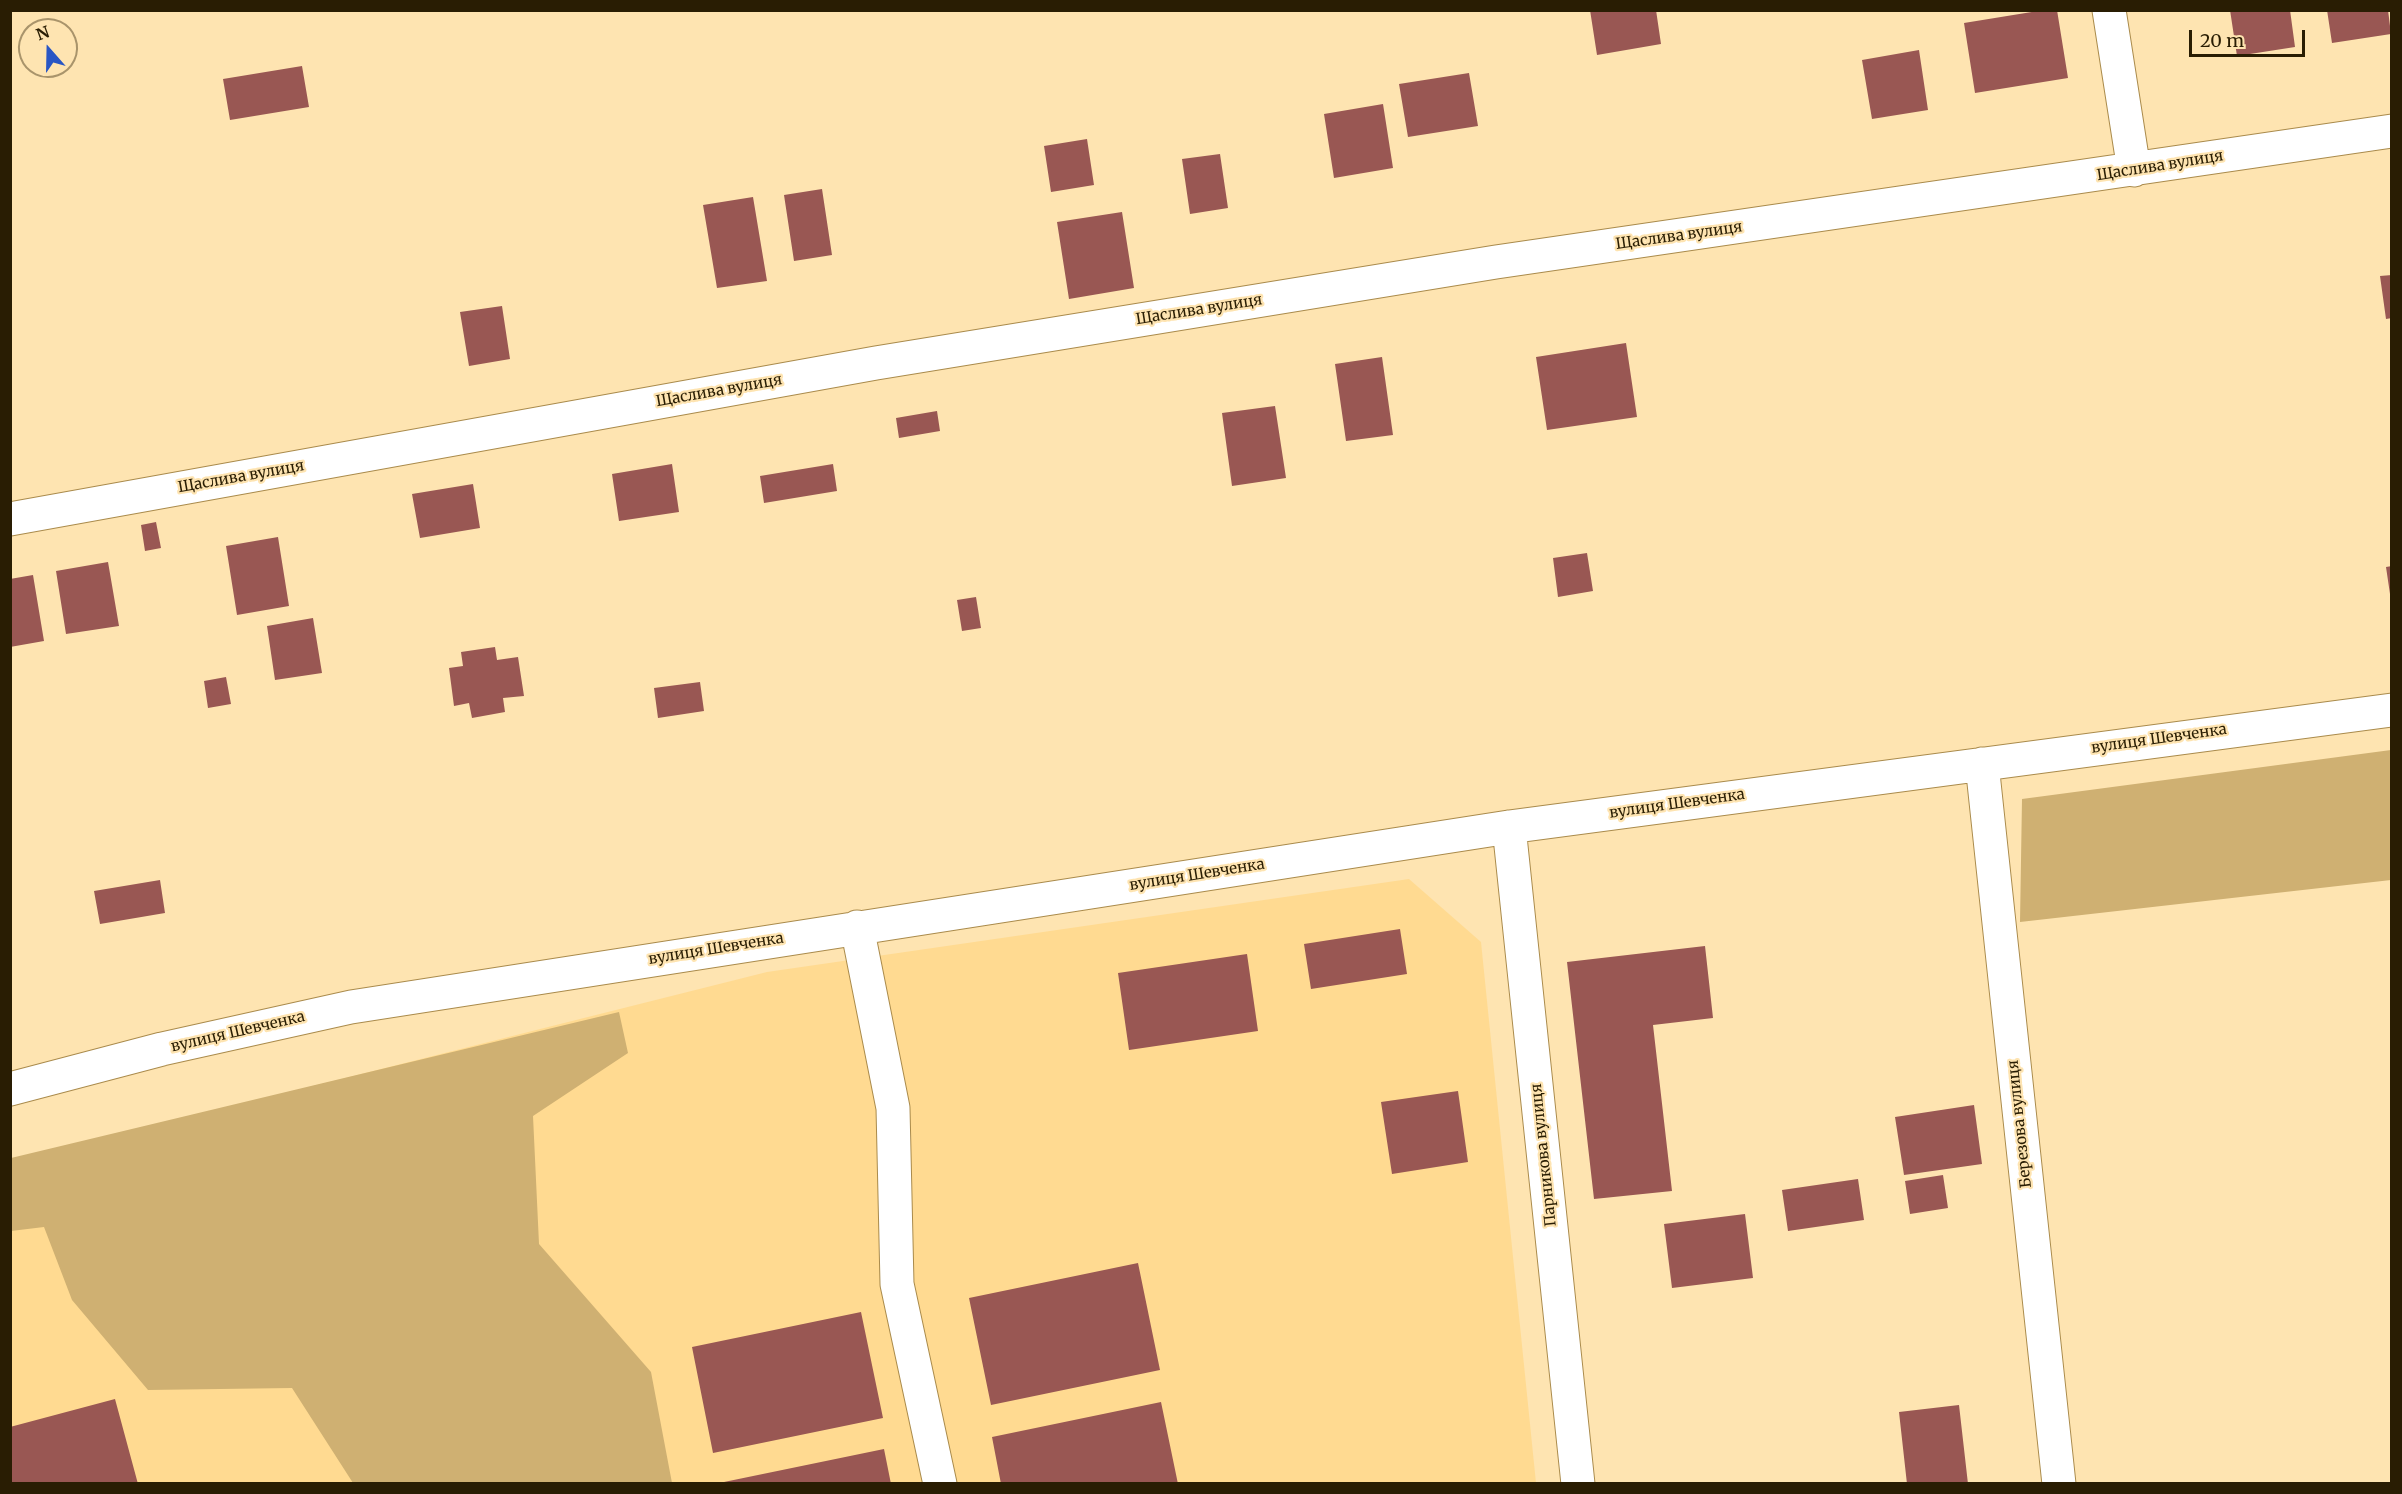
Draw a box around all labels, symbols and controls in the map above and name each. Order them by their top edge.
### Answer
north arrow [18,18,78,78]
scale bar [2192,18,2308,56]
text: N [33,21,52,45]
text: 20 m [2200,29,2244,52]
street label: Щаслива вулиця [2095,147,2225,185]
street label: Щаслива вулиця [1614,218,1744,254]
street label: Щаслива вулиця [1134,291,1264,329]
street label: Щаслива вулиця [654,371,784,411]
street label: Щаслива вулиця [176,457,306,497]
street label: вулиця Шевченка [2090,721,2228,757]
street label: вулиця Шевченка [1608,786,1746,822]
street label: вулиця Шевченка [1128,855,1266,895]
street label: вулиця Шевченка [647,929,785,969]
street label: вулиця Шевченка [169,1008,307,1056]
street label: Березова вулиця [2004,1059,2036,1189]
street label: Парникова вулиця [1528,1083,1560,1227]

